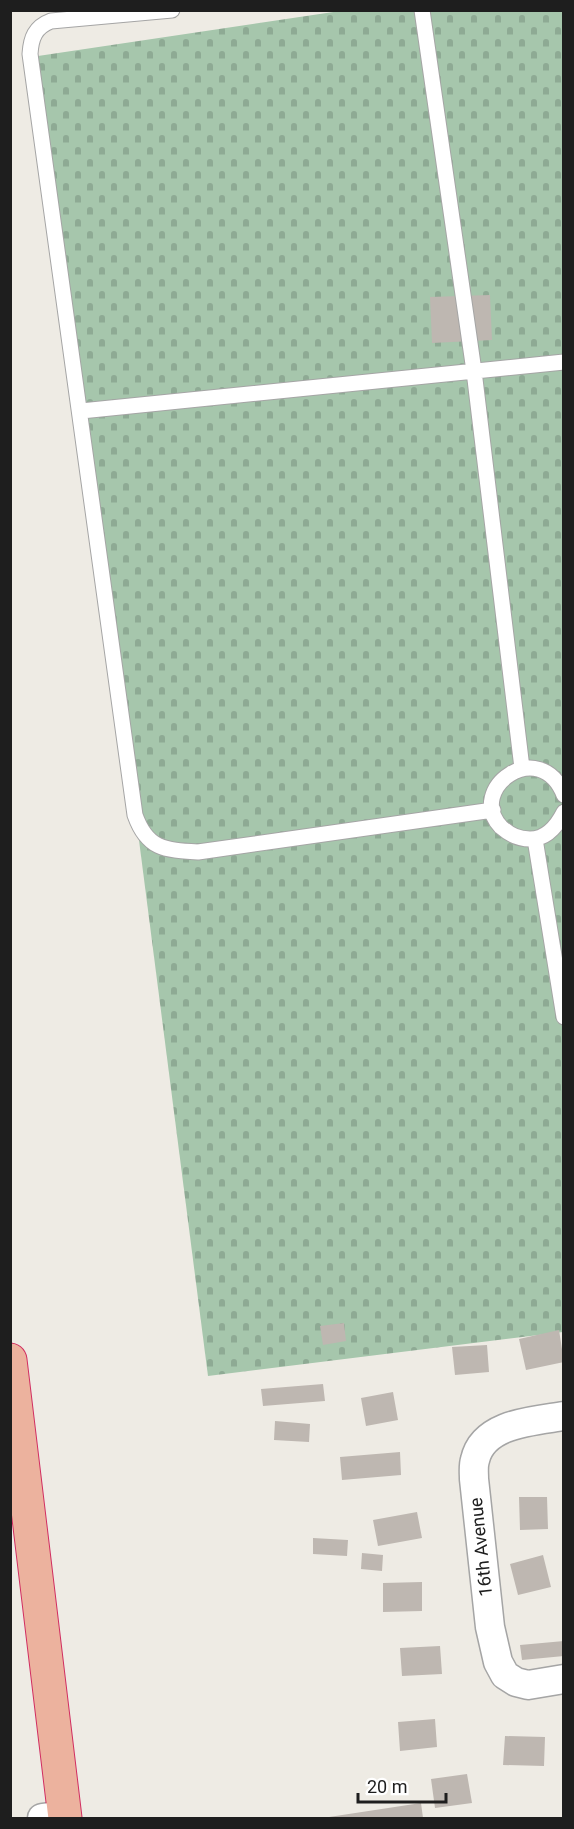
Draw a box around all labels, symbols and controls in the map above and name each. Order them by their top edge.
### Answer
street label: 16th Avenue [465,1497,496,1598]
scale bar [358,1766,446,1804]
text: 20 m [367,1776,407,1797]

